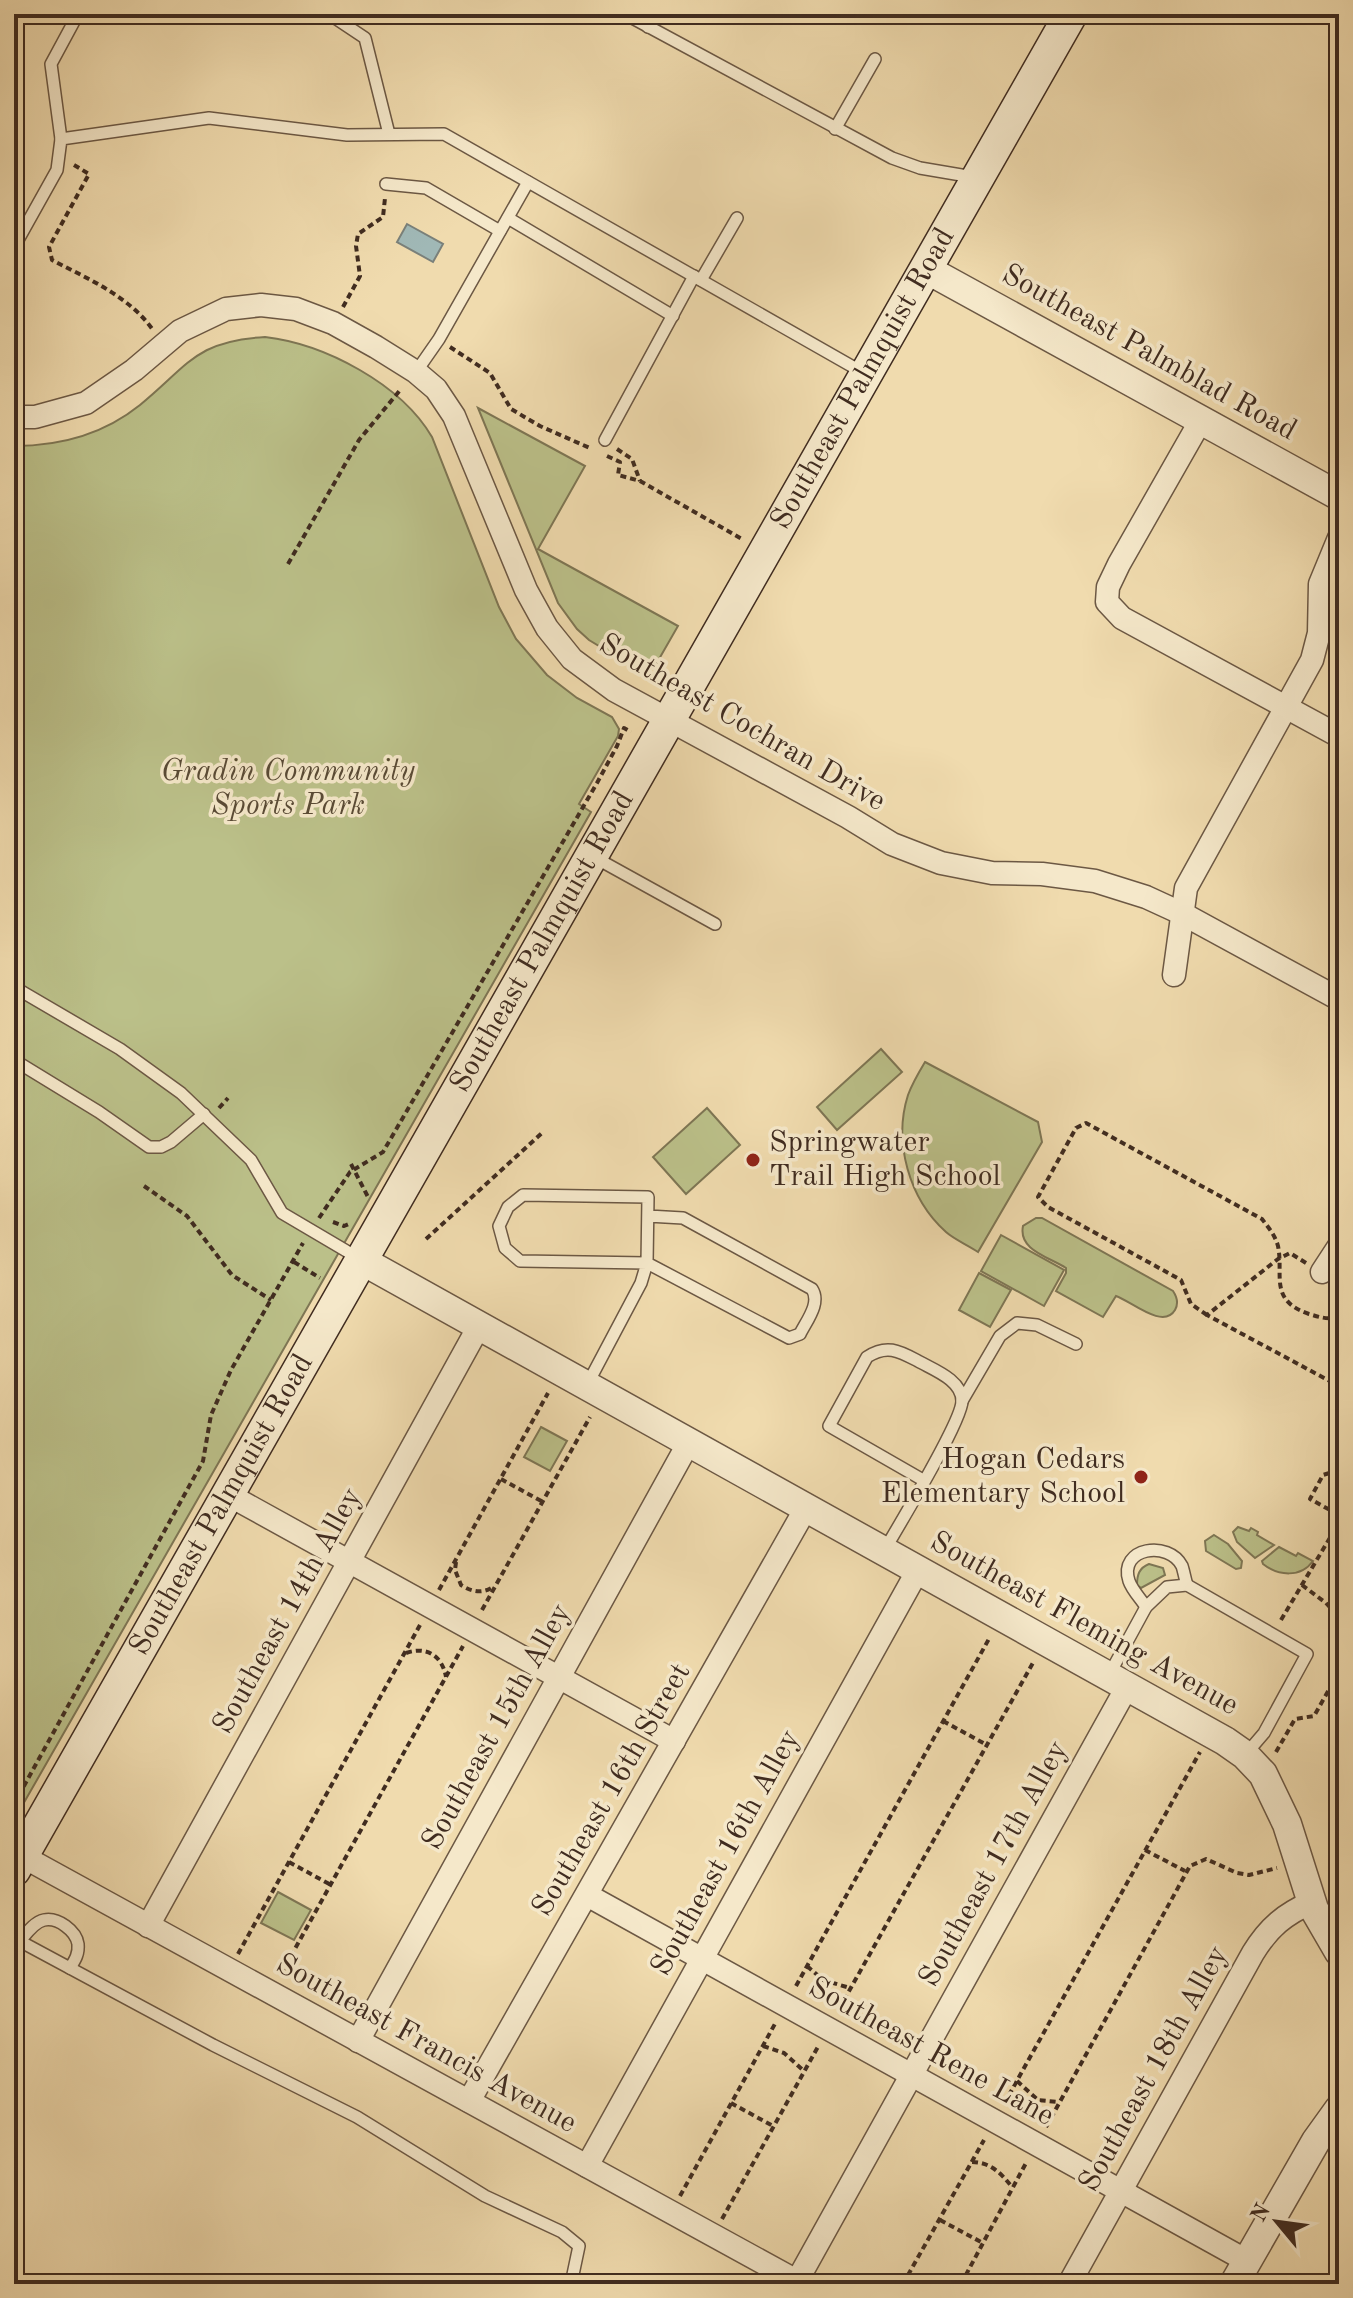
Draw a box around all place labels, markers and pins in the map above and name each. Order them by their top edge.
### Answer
place label: Springwater Trail High School [769,1128,1001,1192]
marker: Springwater Trail High School [744,1151,762,1169]
place label: Hogan Cedars Elementary School [881,1445,1125,1509]
marker: Hogan Cedars Elementary School [1132,1468,1150,1486]

